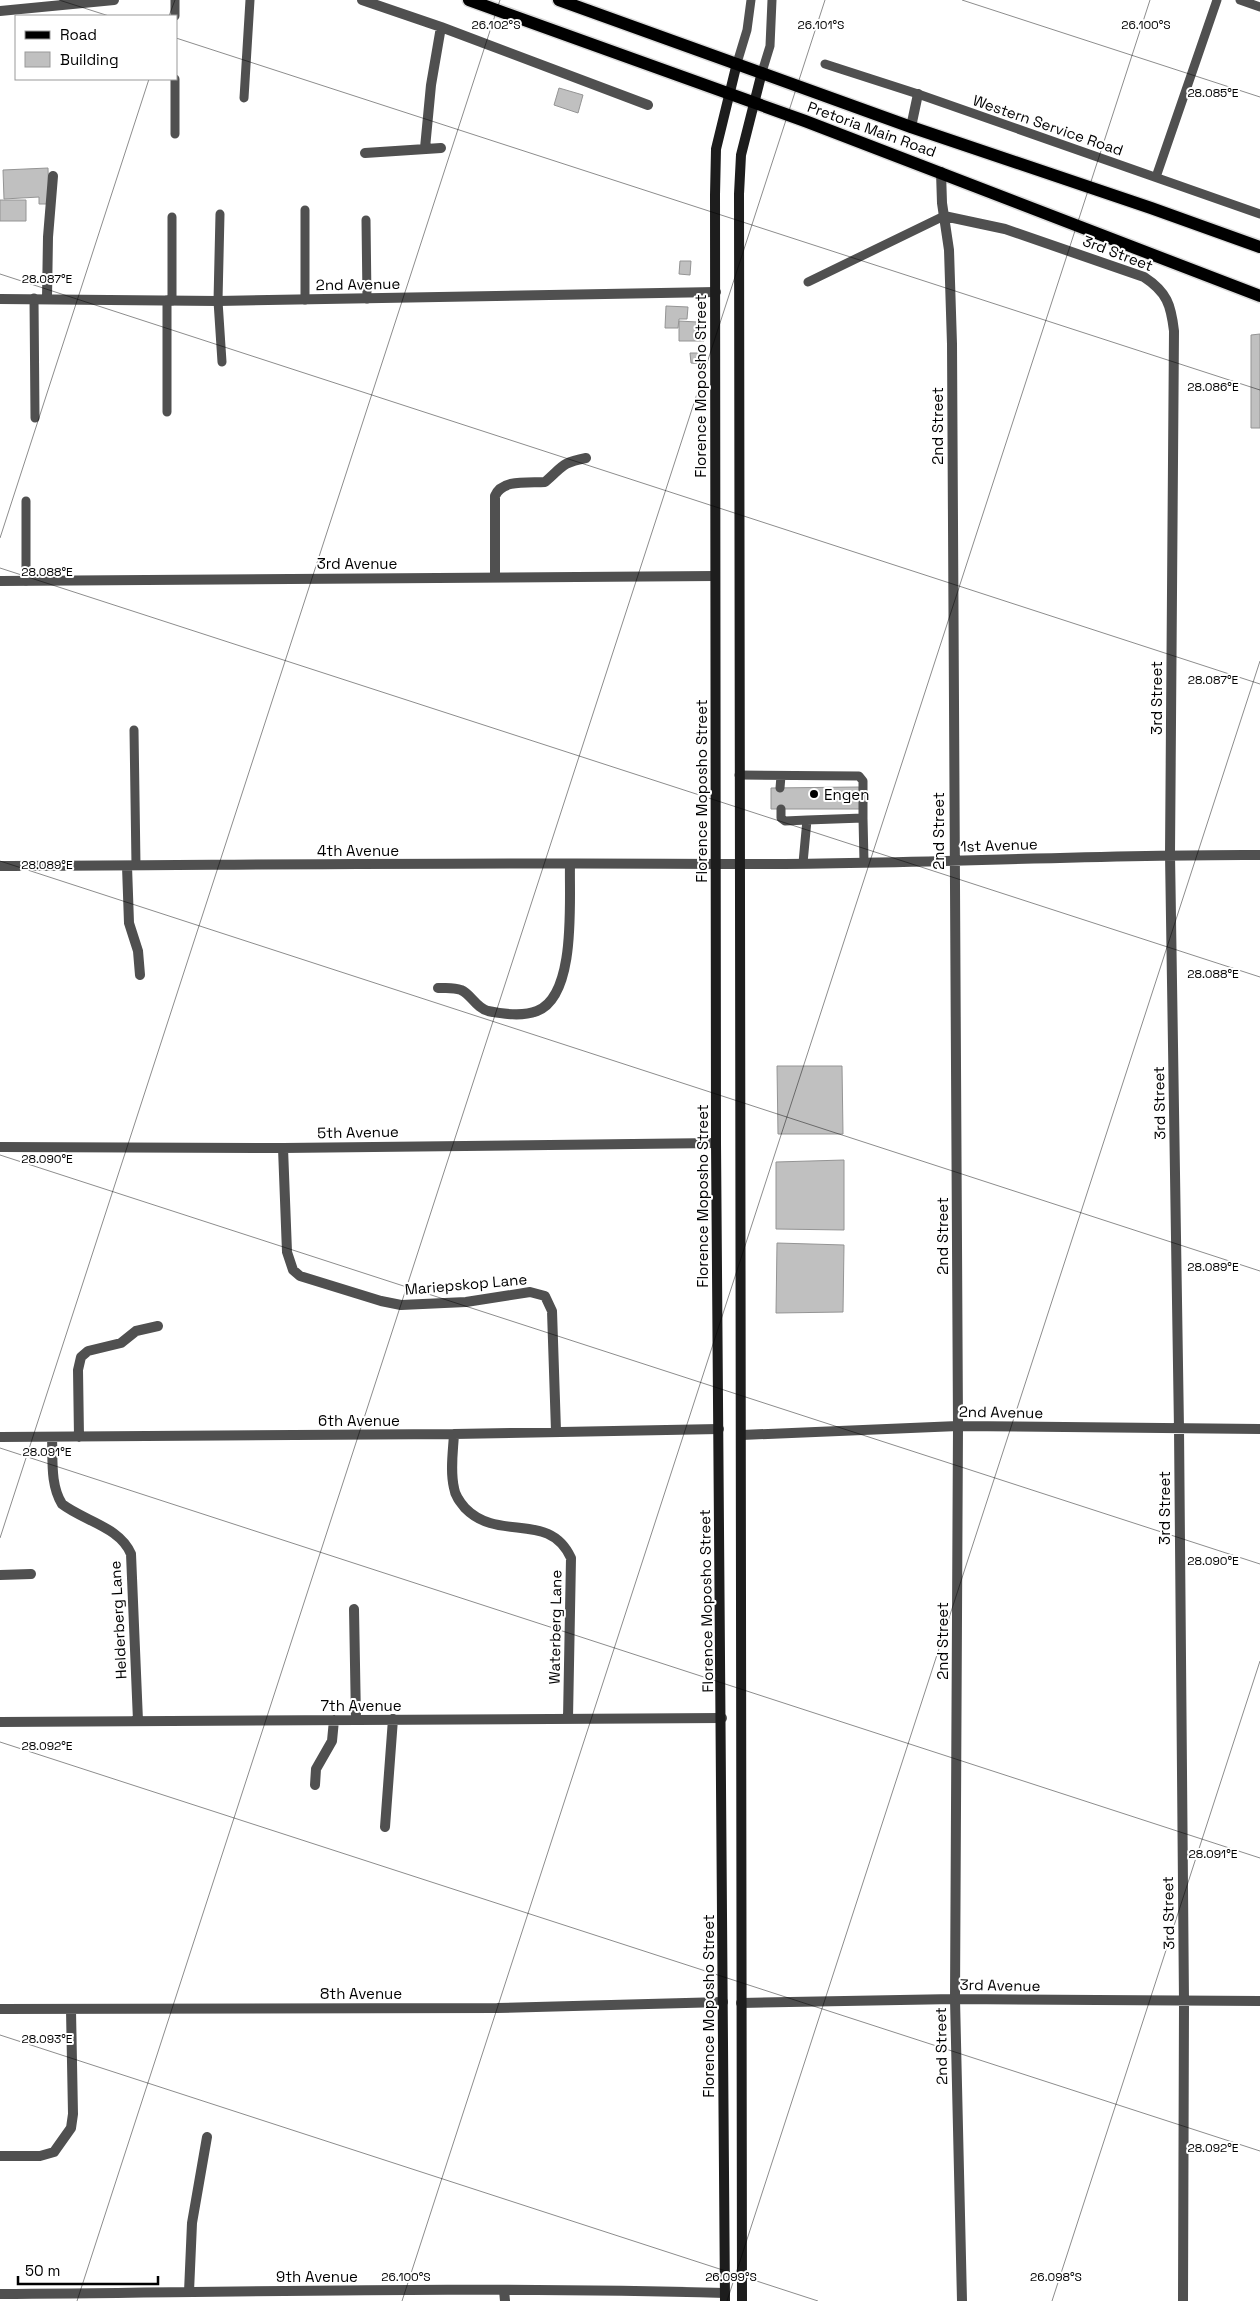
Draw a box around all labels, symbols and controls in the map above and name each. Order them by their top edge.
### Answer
legend [15,15,178,80]
text: 26.102°S [472,17,521,33]
text: 26.101°S [798,17,844,33]
text: 26.100°S [1121,17,1171,33]
text: Road [60,25,97,44]
text: Building [60,50,119,69]
text: 28.085°E [1187,85,1239,101]
street label: Western Service Road [970,90,1126,160]
street label: Pretoria Main Road [805,97,939,161]
street label: 3rd Street [1080,231,1156,275]
text: 28.087°E [22,271,73,287]
street label: 2nd Avenue [316,274,401,294]
street label: Florence Moposho Street [691,294,710,478]
text: 28.086°E [1187,379,1239,395]
street label: 2nd Street [928,387,947,465]
street label: 3rd Avenue [317,554,397,573]
text: 28.088°E [21,564,73,580]
street label: 3rd Street [1147,661,1166,735]
text: 28.087°E [1188,672,1239,688]
street label: Florence Moposho Street [692,699,711,883]
place label: Engen [824,785,869,804]
marker: Engen [808,788,820,800]
street label: 2nd Street [929,792,948,870]
street label: 1st Avenue [960,834,1038,856]
street label: 4th Avenue [317,841,399,860]
text: 28.089°E [21,857,73,873]
text: 28.088°E [1187,966,1239,982]
street label: 3rd Street [1149,1066,1169,1140]
street label: Florence Moposho Street [693,1104,712,1288]
street label: 5th Avenue [317,1122,399,1142]
text: 28.090°E [21,1151,73,1167]
street label: 2nd Street [933,1197,952,1275]
text: 28.089°E [1187,1259,1239,1275]
street label: Mariepskop Lane [404,1269,528,1299]
street label: 2nd Avenue [959,1402,1044,1422]
street label: 6th Avenue [318,1411,400,1430]
text: 28.091°E [23,1444,72,1460]
street label: 3rd Street [1155,1471,1174,1545]
street label: Florence Moposho Street [695,1509,717,1693]
text: 28.090°E [1187,1553,1239,1569]
street label: Helderberg Lane [105,1560,131,1680]
street label: Waterberg Lane [545,1569,566,1684]
street label: 2nd Street [933,1602,952,1680]
street label: 7th Avenue [320,1696,402,1715]
text: 28.092°E [21,1738,73,1754]
text: 28.091°E [1189,1846,1238,1862]
street label: 3rd Street [1158,1876,1178,1950]
street label: Florence Moposho Street [699,1914,718,2098]
street label: 3rd Avenue [959,1975,1041,1995]
street label: 8th Avenue [320,1984,402,2003]
street label: 2nd Street [931,2007,951,2085]
text: 28.093°E [21,2031,73,2047]
text: 28.092°E [1187,2140,1239,2156]
scale bar [18,2254,158,2286]
text: 50 m [25,2261,60,2280]
street label: 9th Avenue [276,2267,358,2286]
text: 26.100°S [381,2269,431,2285]
text: 26.099°S [705,2269,757,2285]
text: 26.098°S [1030,2269,1082,2285]

